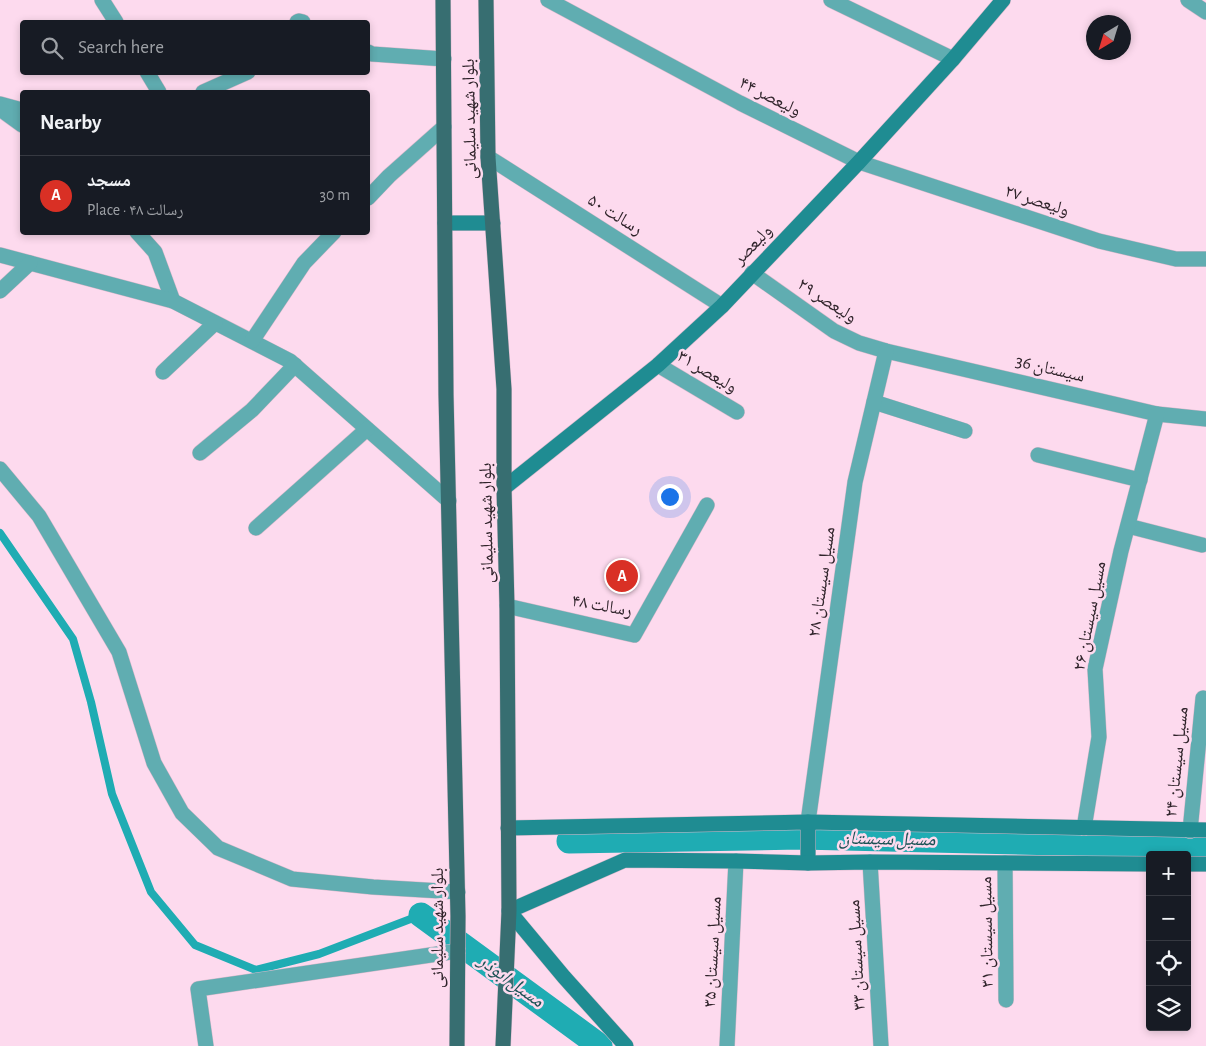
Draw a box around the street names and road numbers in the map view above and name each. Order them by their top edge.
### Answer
street label: بلوار شهید سلیمانی [460,58,481,180]
street label: ولیعصر ۴۴ [736,74,804,120]
street label: ولیعصر ۲۷ [1002,182,1071,220]
street label: رسالت ۵۰ [584,191,646,239]
street label: ولیعصر [729,222,776,269]
street label: ولیعصر ۲۹ [794,275,860,327]
street label: ولیعصر ۳۱ [674,347,740,397]
street label: سیستان 36 [1013,352,1086,387]
street label: بلوار شهید سلیمانی [477,462,498,584]
street label: مسیل سیستان ۲۸ [805,526,840,638]
street label: مسیل سیستان ۲۶ [1071,560,1110,672]
street label: رسالت ۴۸ [570,592,634,620]
street label: مسیل سیستان ۲۴ [1162,706,1193,818]
street label: بلوار شهید سلیمانی [429,868,448,988]
street label: مسیل سیستان ۳۱ [977,876,998,988]
street label: مسیل سیستان ۳۵ [701,896,726,1008]
street label: مسیل سیستان ۳۳ [845,899,870,1011]

